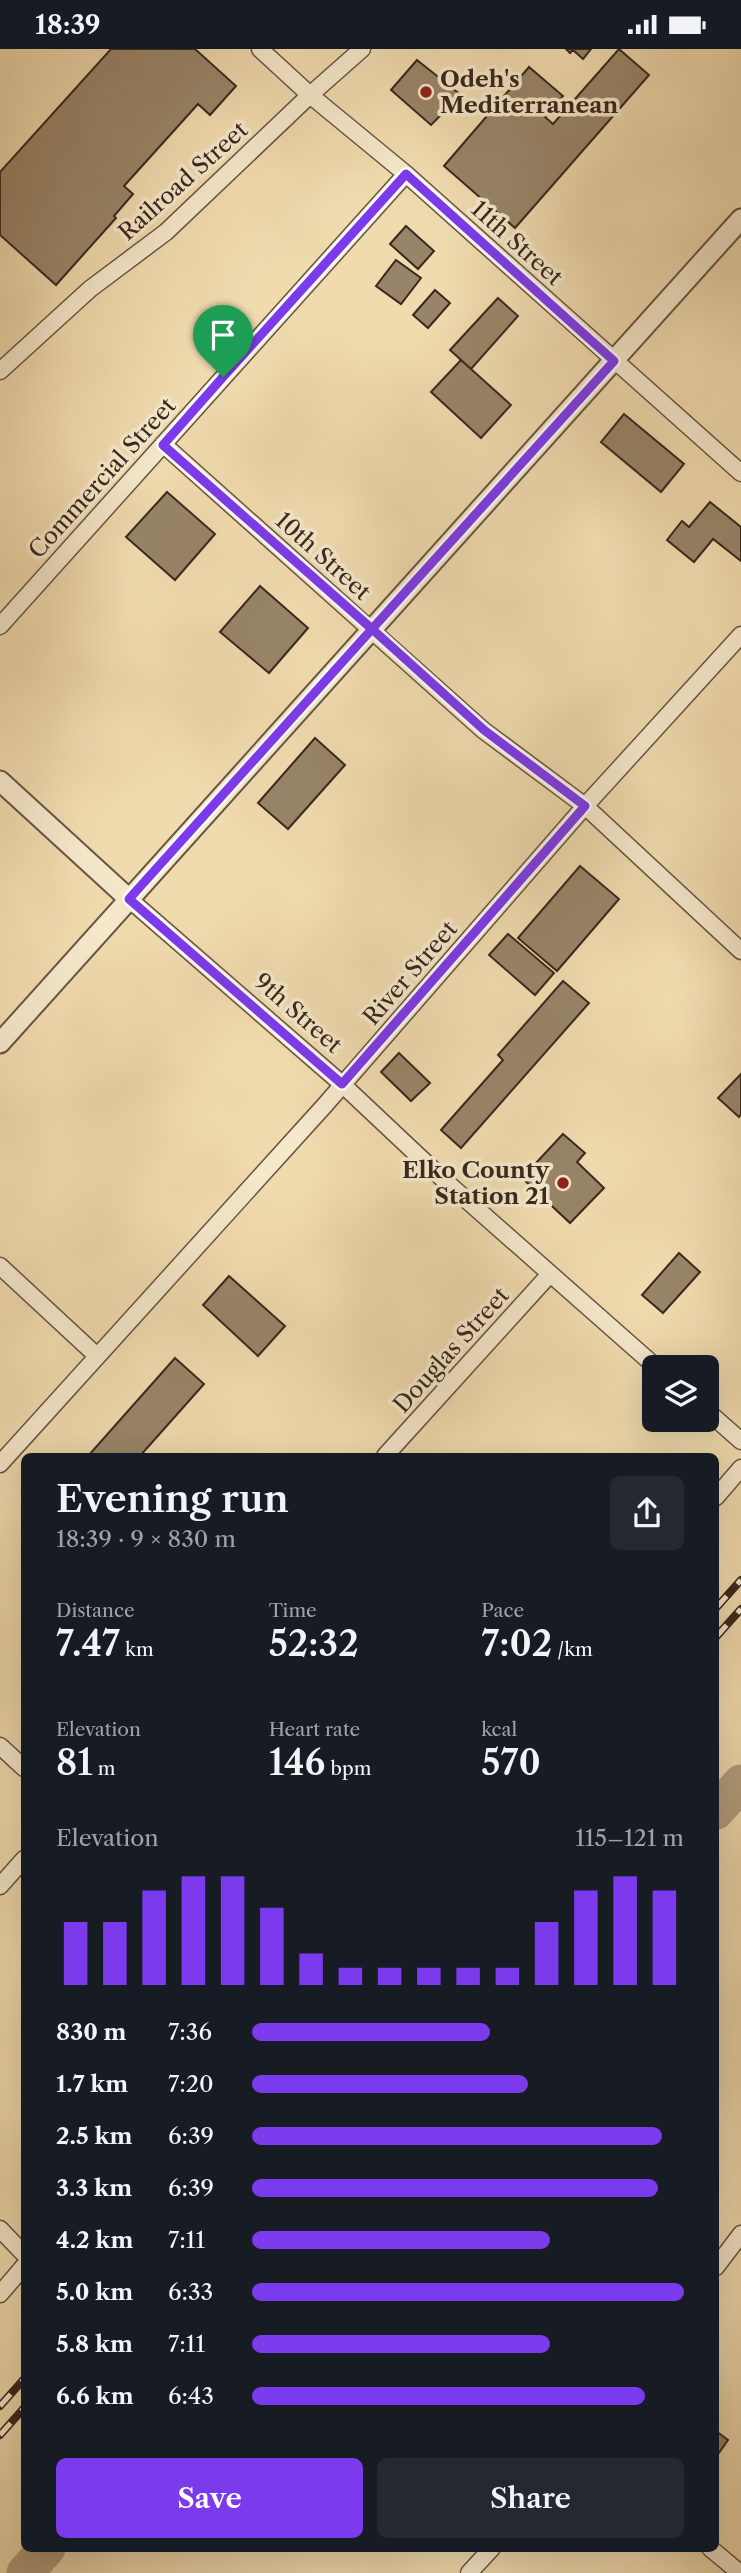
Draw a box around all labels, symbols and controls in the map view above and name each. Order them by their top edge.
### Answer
text: 18:39 [35,9,101,41]
place label: Odeh's Mediterranean [440,65,619,119]
marker: Odeh's Mediterranean [418,84,434,100]
street label: Railroad Street [113,116,253,246]
street label: 11th Street [466,195,568,291]
pin [193,305,253,377]
icon: arrive [204,316,242,354]
street label: Commercial Street [23,392,181,564]
street label: 10th Street [270,506,376,606]
street label: River Street [357,915,463,1031]
street label: 9th Street [248,967,348,1059]
place label: Elko County Station 21 [402,1156,550,1210]
marker: Elko County Station 21 [555,1175,571,1191]
street label: Douglas Street [387,1281,515,1419]
map controls [642,1355,719,1432]
button: layers [642,1355,719,1432]
text: Evening run [56,1475,289,1522]
button: share [610,1476,684,1550]
text: 18:39 · 9 × 830 m [56,1525,236,1553]
text: Distance [56,1599,135,1622]
text: Time [269,1599,317,1622]
text: Pace [481,1599,524,1622]
text: 7.47 [56,1622,120,1665]
text: 52:32 [269,1622,359,1665]
text: 7:02 [481,1622,552,1665]
text: km [120,1638,154,1661]
text: /km [552,1638,593,1661]
text: Elevation [56,1718,141,1741]
text: Heart rate [269,1718,360,1741]
text: kcal [481,1718,517,1741]
text: 81 [56,1741,93,1784]
text: 146 [269,1741,325,1784]
text: 570 [481,1741,541,1784]
text: m [93,1757,115,1780]
text: bpm [325,1757,371,1780]
text: Elevation [56,1824,159,1852]
text: 115–121 m [575,1824,684,1852]
text: 830 m [56,2018,127,2046]
text: 7:36 [168,2018,212,2046]
text: 1.7 km [56,2070,128,2098]
text: 7:20 [168,2070,214,2098]
text: 2.5 km [56,2122,132,2150]
text: 6:39 [168,2122,214,2150]
text: 3.3 km [56,2174,132,2202]
text: 6:39 [168,2174,214,2202]
text: 4.2 km [56,2226,133,2254]
text: 7:11 [168,2226,205,2254]
text: 5.0 km [56,2278,133,2306]
text: 6:33 [168,2278,213,2306]
text: 5.8 km [56,2330,133,2358]
text: 7:11 [168,2330,205,2358]
text: 6.6 km [56,2382,134,2410]
text: 6:43 [168,2382,214,2410]
button: Save [56,2458,363,2538]
button: Share [377,2458,684,2538]

